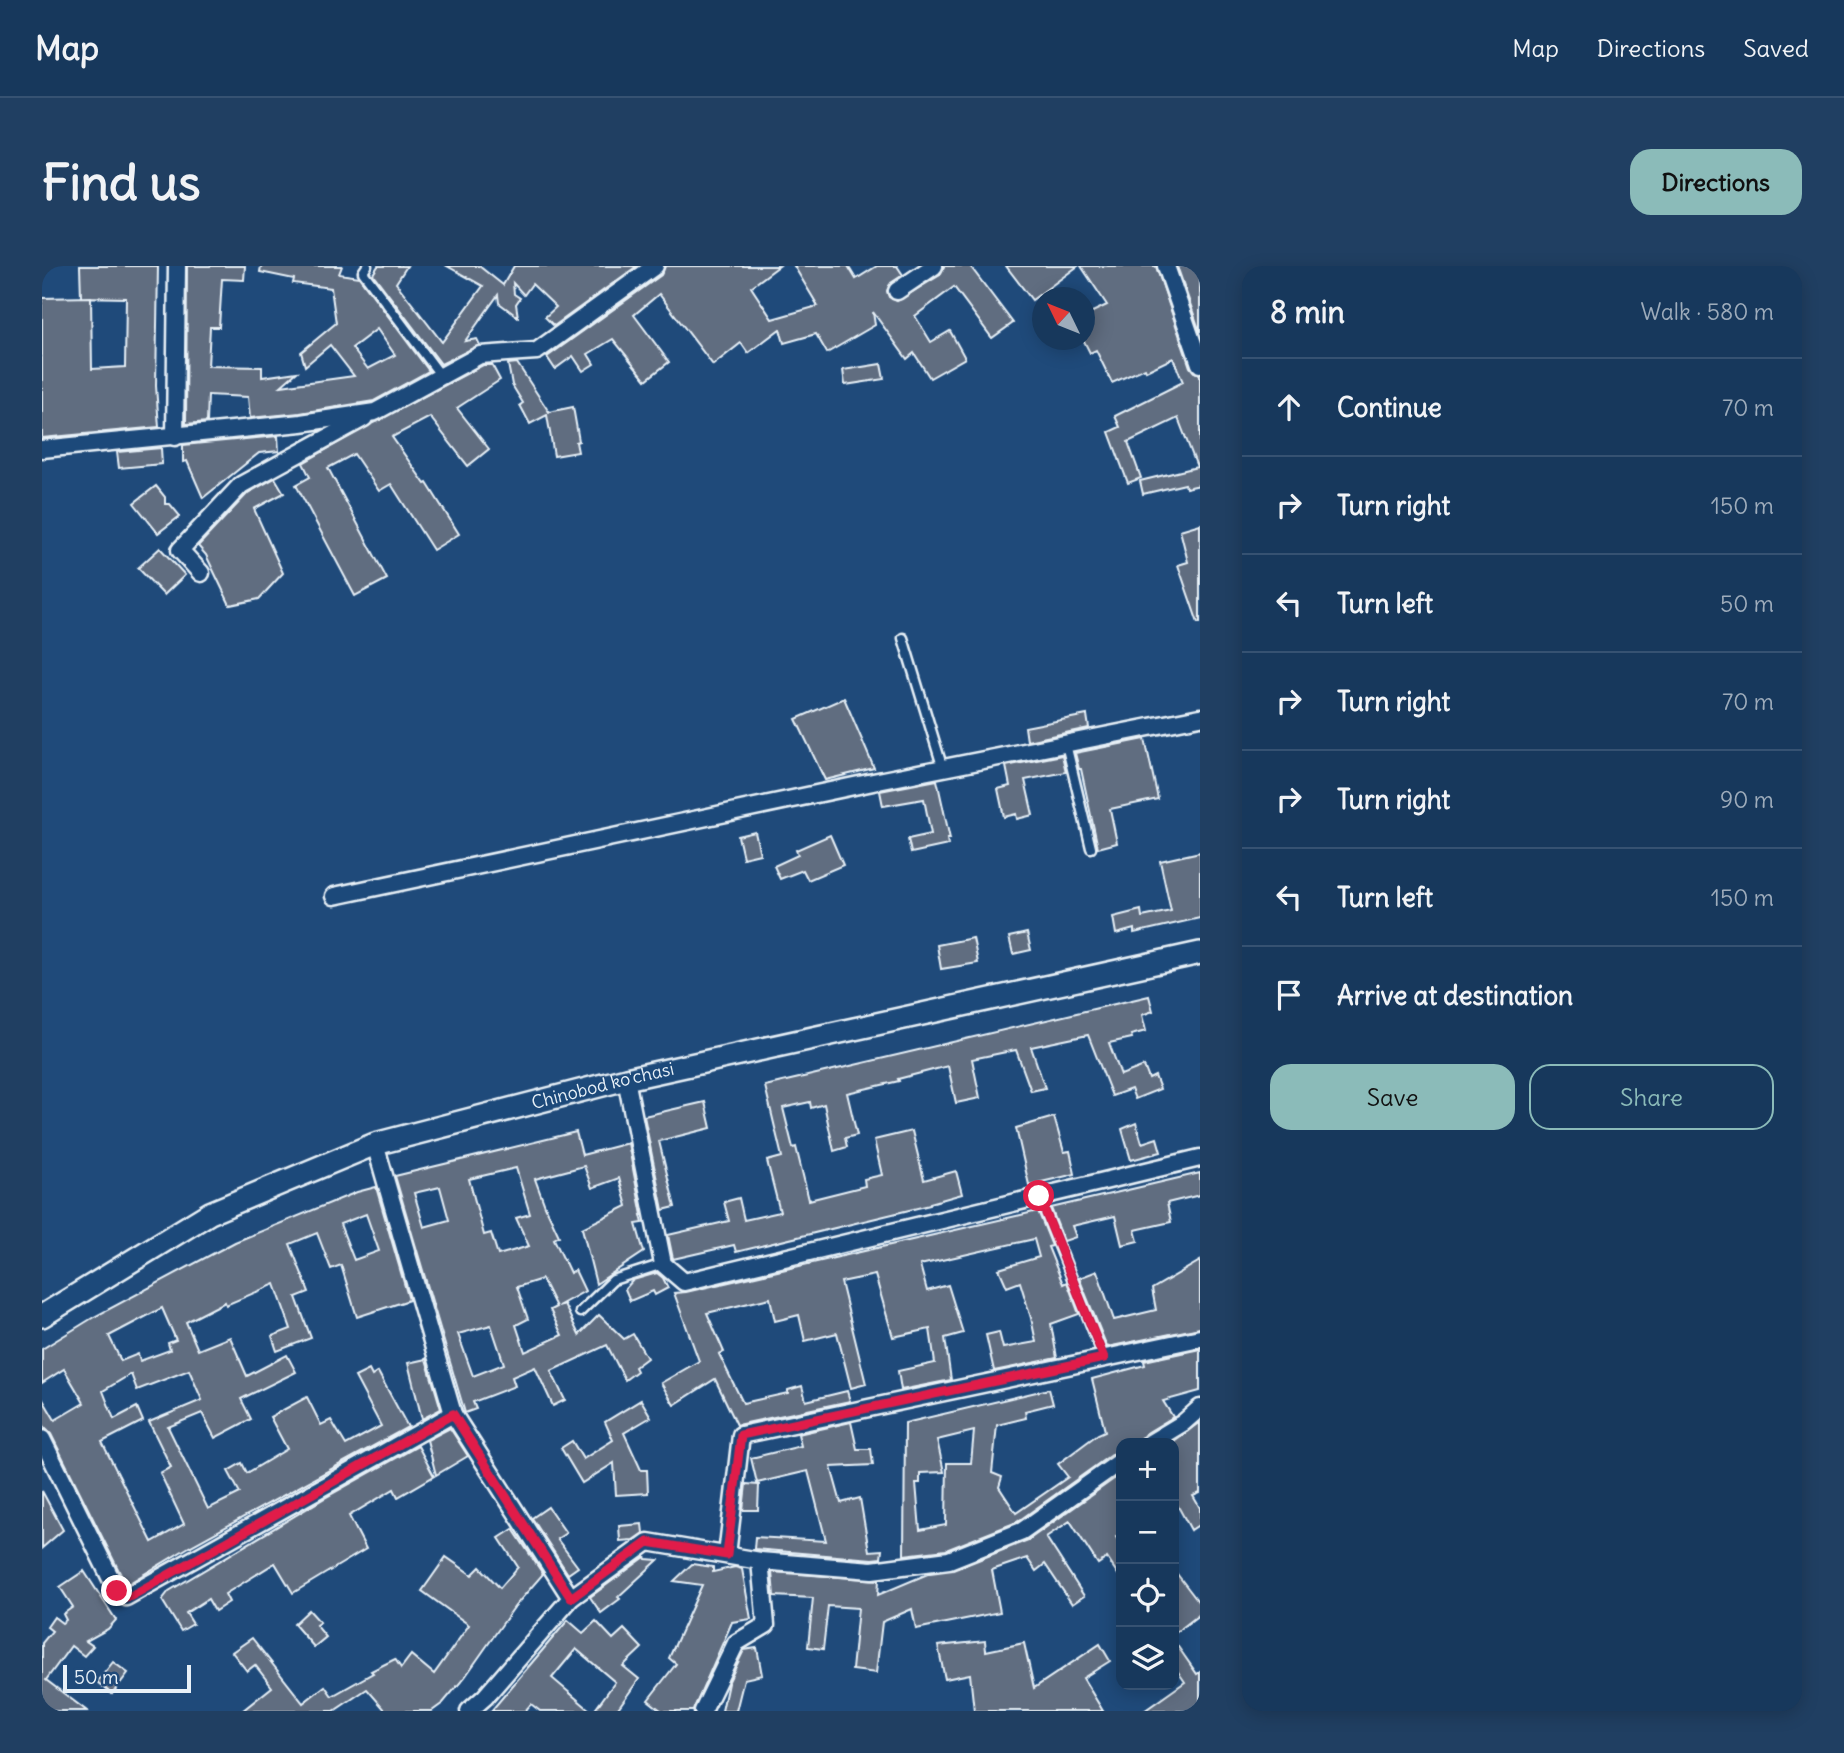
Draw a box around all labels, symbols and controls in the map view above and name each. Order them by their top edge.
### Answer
text: Map [35,27,99,69]
text: Map [1512,33,1559,63]
text: Directions [1597,33,1705,63]
text: Saved [1743,33,1809,63]
button: Directions [1630,149,1802,215]
text: Find us [42,152,200,213]
north arrow [1032,287,1095,350]
text: 8 min [1270,293,1345,331]
text: Walk · 580 m [1641,297,1774,326]
icon: ahead [1270,388,1308,426]
text: Continue [1337,391,1442,424]
text: 70 m [1722,393,1774,422]
icon: right [1270,486,1308,524]
text: Turn right [1337,489,1450,522]
text: 150 m [1711,491,1774,520]
icon: left [1270,584,1308,622]
text: Turn left [1337,587,1433,620]
text: 50 m [1720,589,1774,618]
icon: right [1270,682,1308,720]
text: Turn right [1337,685,1450,718]
text: 70 m [1722,687,1774,716]
icon: right [1270,780,1308,818]
text: Turn right [1337,783,1450,816]
text: 90 m [1720,785,1774,814]
icon: left [1270,878,1308,916]
text: Turn left [1337,881,1433,914]
text: 150 m [1711,883,1774,912]
icon: arrive [1270,976,1308,1014]
text: Arrive at destination [1337,979,1573,1012]
street label: Chinobod ko'chasi [529,1057,676,1114]
button: Save [1270,1064,1515,1130]
button: Share [1529,1064,1774,1130]
route start [1023,1180,1054,1211]
map controls [1116,1438,1179,1690]
button: + [1116,1438,1179,1501]
button: − [1116,1501,1179,1564]
button: locate [1116,1564,1179,1627]
route end [101,1575,132,1606]
button: layers [1116,1627,1179,1690]
scale bar [63,1662,191,1694]
text: 50 m [74,1665,119,1689]

